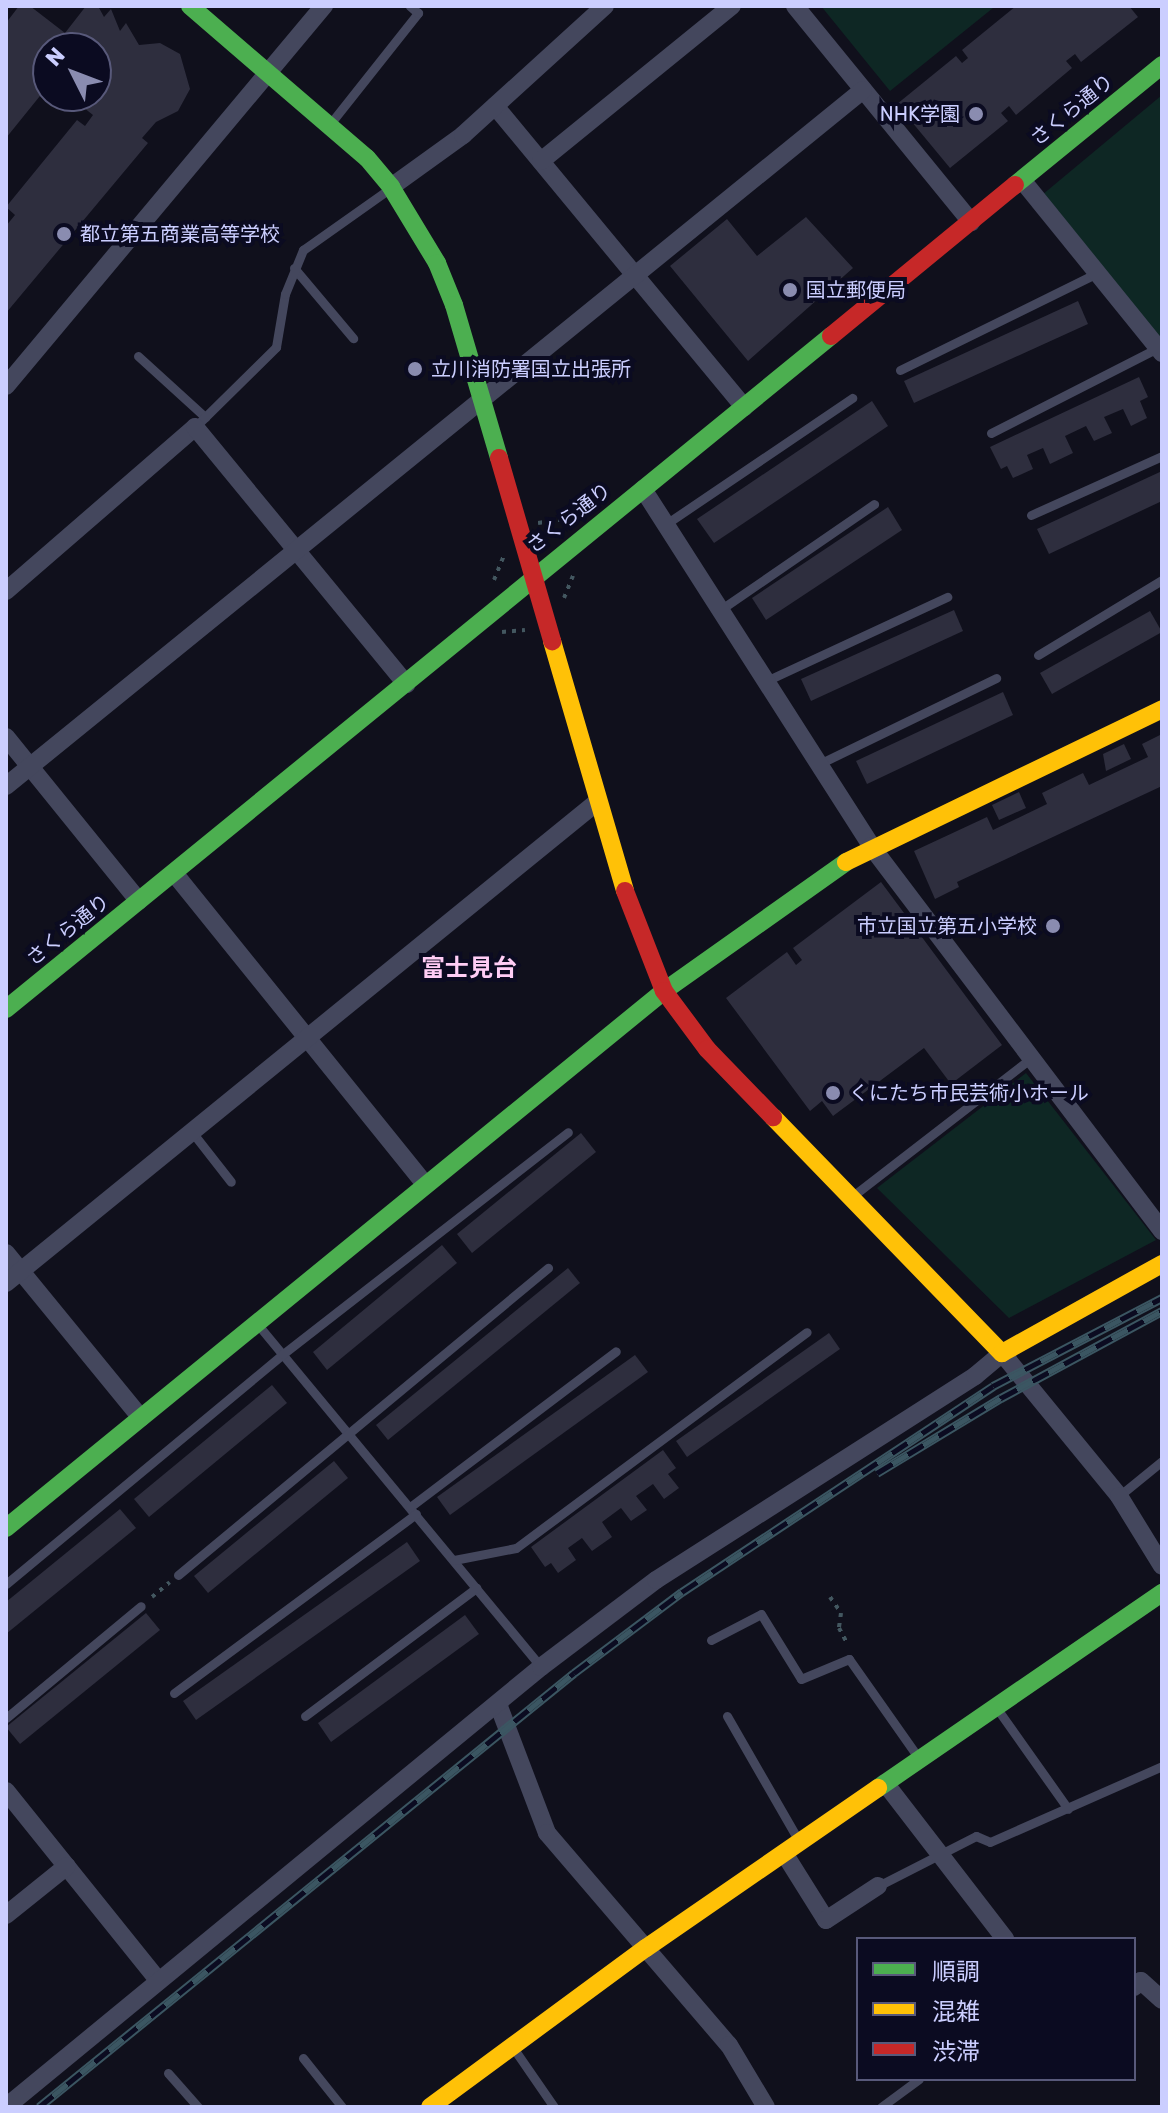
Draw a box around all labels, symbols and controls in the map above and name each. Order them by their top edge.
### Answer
north arrow [32,32,112,112]
text: N [40,42,71,72]
street label: さくら通り [1026,69,1118,151]
place label: NHK学園 [880,102,960,126]
marker: NHK学園 [967,105,985,123]
place label: 都立第五商業高等学校 [80,222,280,246]
marker: 都立第五商業高等学校 [55,225,73,243]
place label: 国立郵便局 [806,278,906,302]
marker: 国立郵便局 [781,281,799,299]
place label: 立川消防署国立出張所 [431,357,631,381]
marker: 立川消防署国立出張所 [406,360,424,378]
street label: さくら通り [522,478,616,558]
street label: さくら通り [22,889,114,971]
place label: 市立国立第五小学校 [857,914,1037,938]
marker: 市立国立第五小学校 [1044,917,1062,935]
district label: 富士見台 [421,955,517,983]
place label: くにたち市民芸術小ホール [849,1081,1089,1105]
marker: くにたち市民芸術小ホール [824,1084,842,1102]
legend [856,1937,1136,2081]
text: 順調 [932,1958,980,1986]
text: 混雑 [932,1998,980,2026]
text: 渋滞 [932,2038,980,2066]

